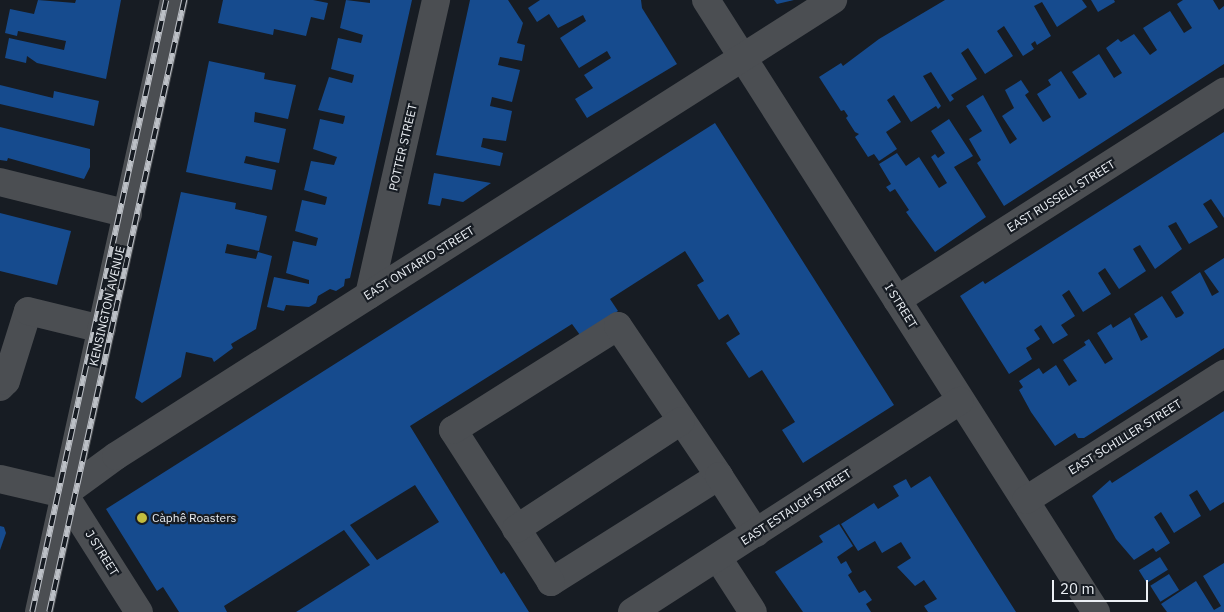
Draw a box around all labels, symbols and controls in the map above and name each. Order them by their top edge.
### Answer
street label: POTTER STREET [386,102,420,192]
street label: EAST RUSSELL STREET [1004,157,1118,235]
street label: EAST ONTARIO STREET [361,223,477,303]
street label: KENSINGTON AVENUE [86,245,128,367]
street label: I STREET [882,281,920,331]
street label: EAST SCHILLER STREET [1066,396,1184,478]
street label: EAST ESTAUGH STREET [738,466,854,548]
place label: Càphê Roasters [152,511,236,525]
marker: Càphê Roasters [136,512,148,524]
street label: J STREET [82,527,122,579]
scale bar [1054,570,1150,602]
text: 20 m [1060,579,1095,598]

